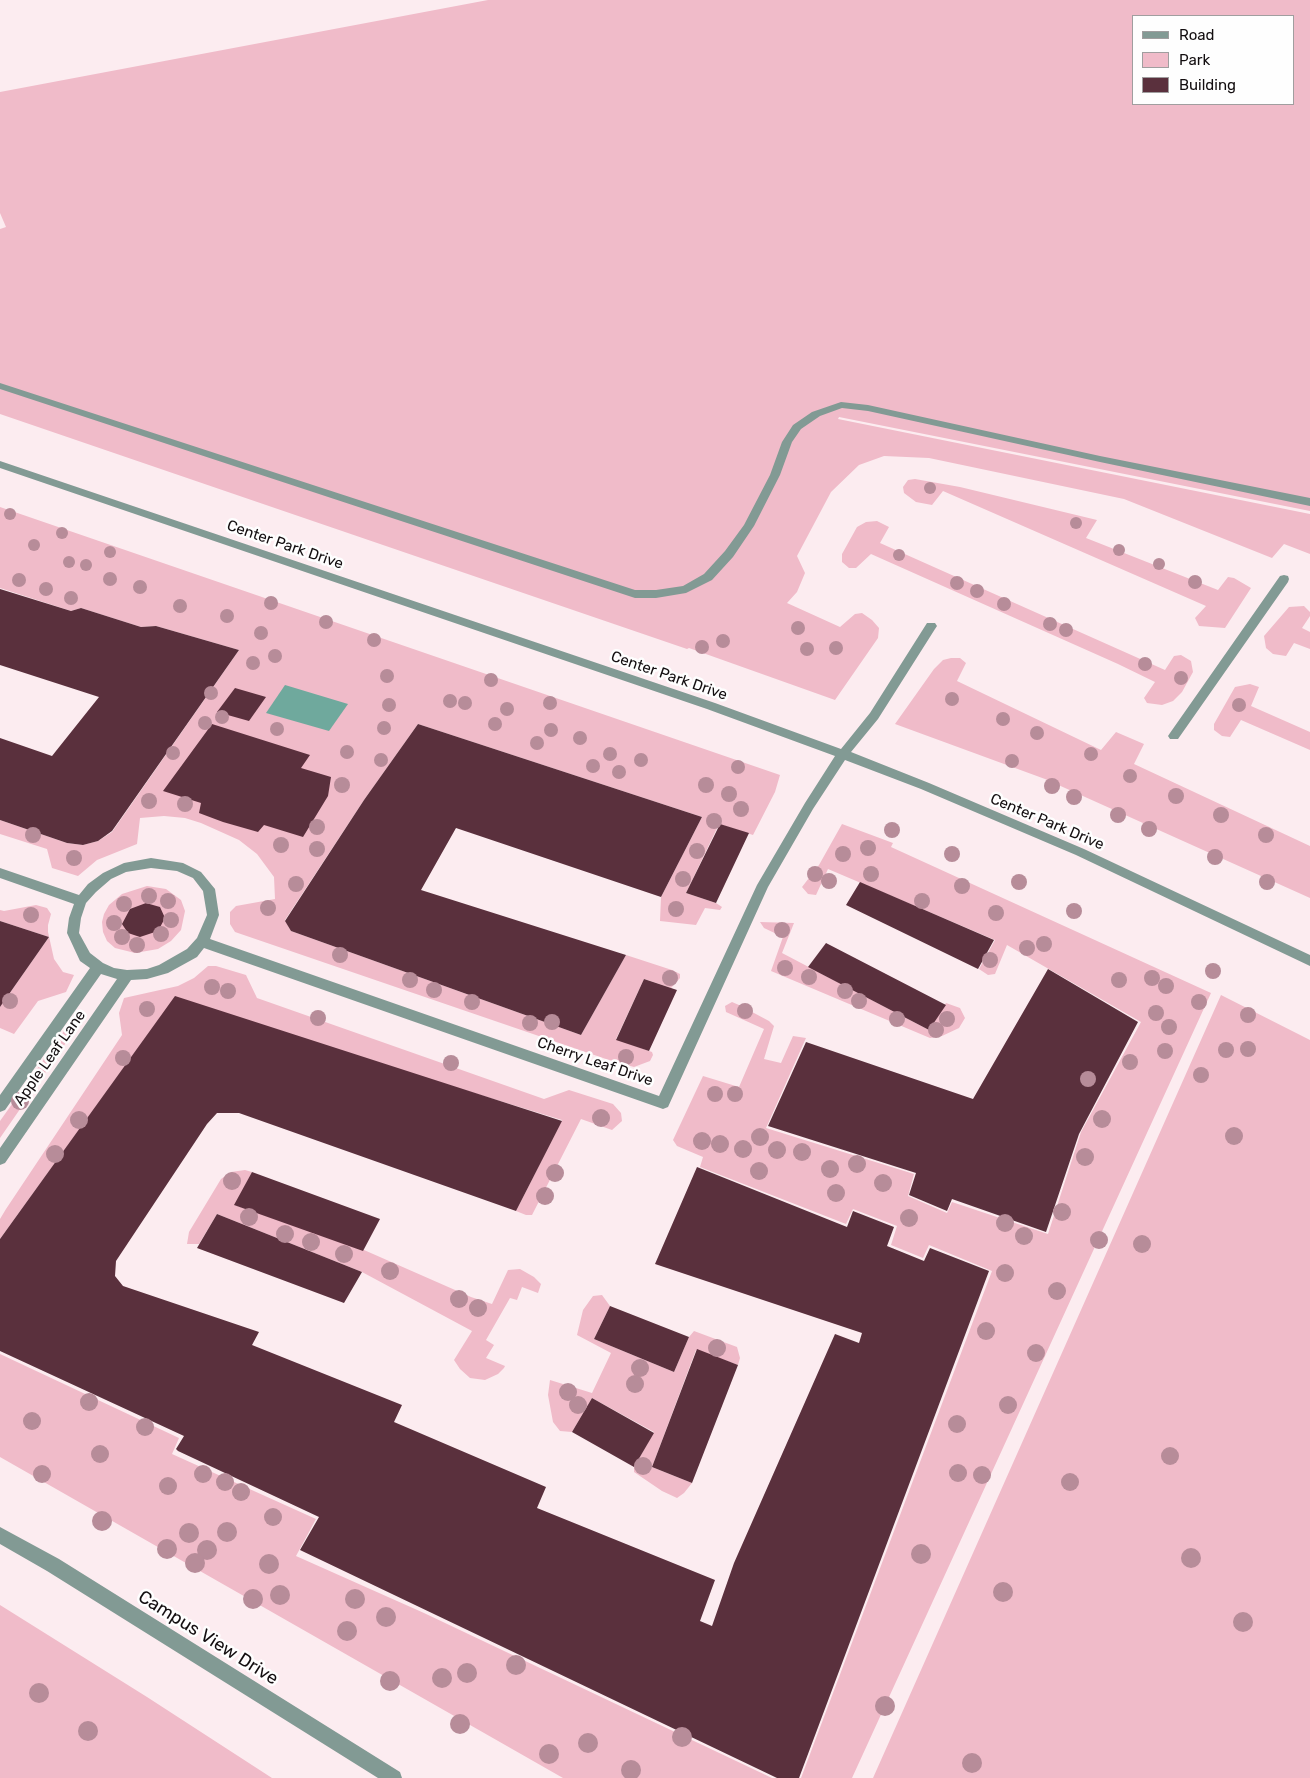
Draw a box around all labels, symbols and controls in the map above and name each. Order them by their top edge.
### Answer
legend [1132,15,1295,105]
text: Road [1179,26,1215,44]
text: Park [1179,51,1210,69]
text: Building [1179,76,1236,94]
street label: Center Park Drive [224,517,346,573]
street label: Center Park Drive [608,648,730,704]
street label: Center Park Drive [987,790,1107,854]
street label: Apple Leaf Lane [10,1007,90,1109]
street label: Cherry Leaf Drive [535,1034,655,1090]
street label: Campus View Drive [134,1586,282,1690]

